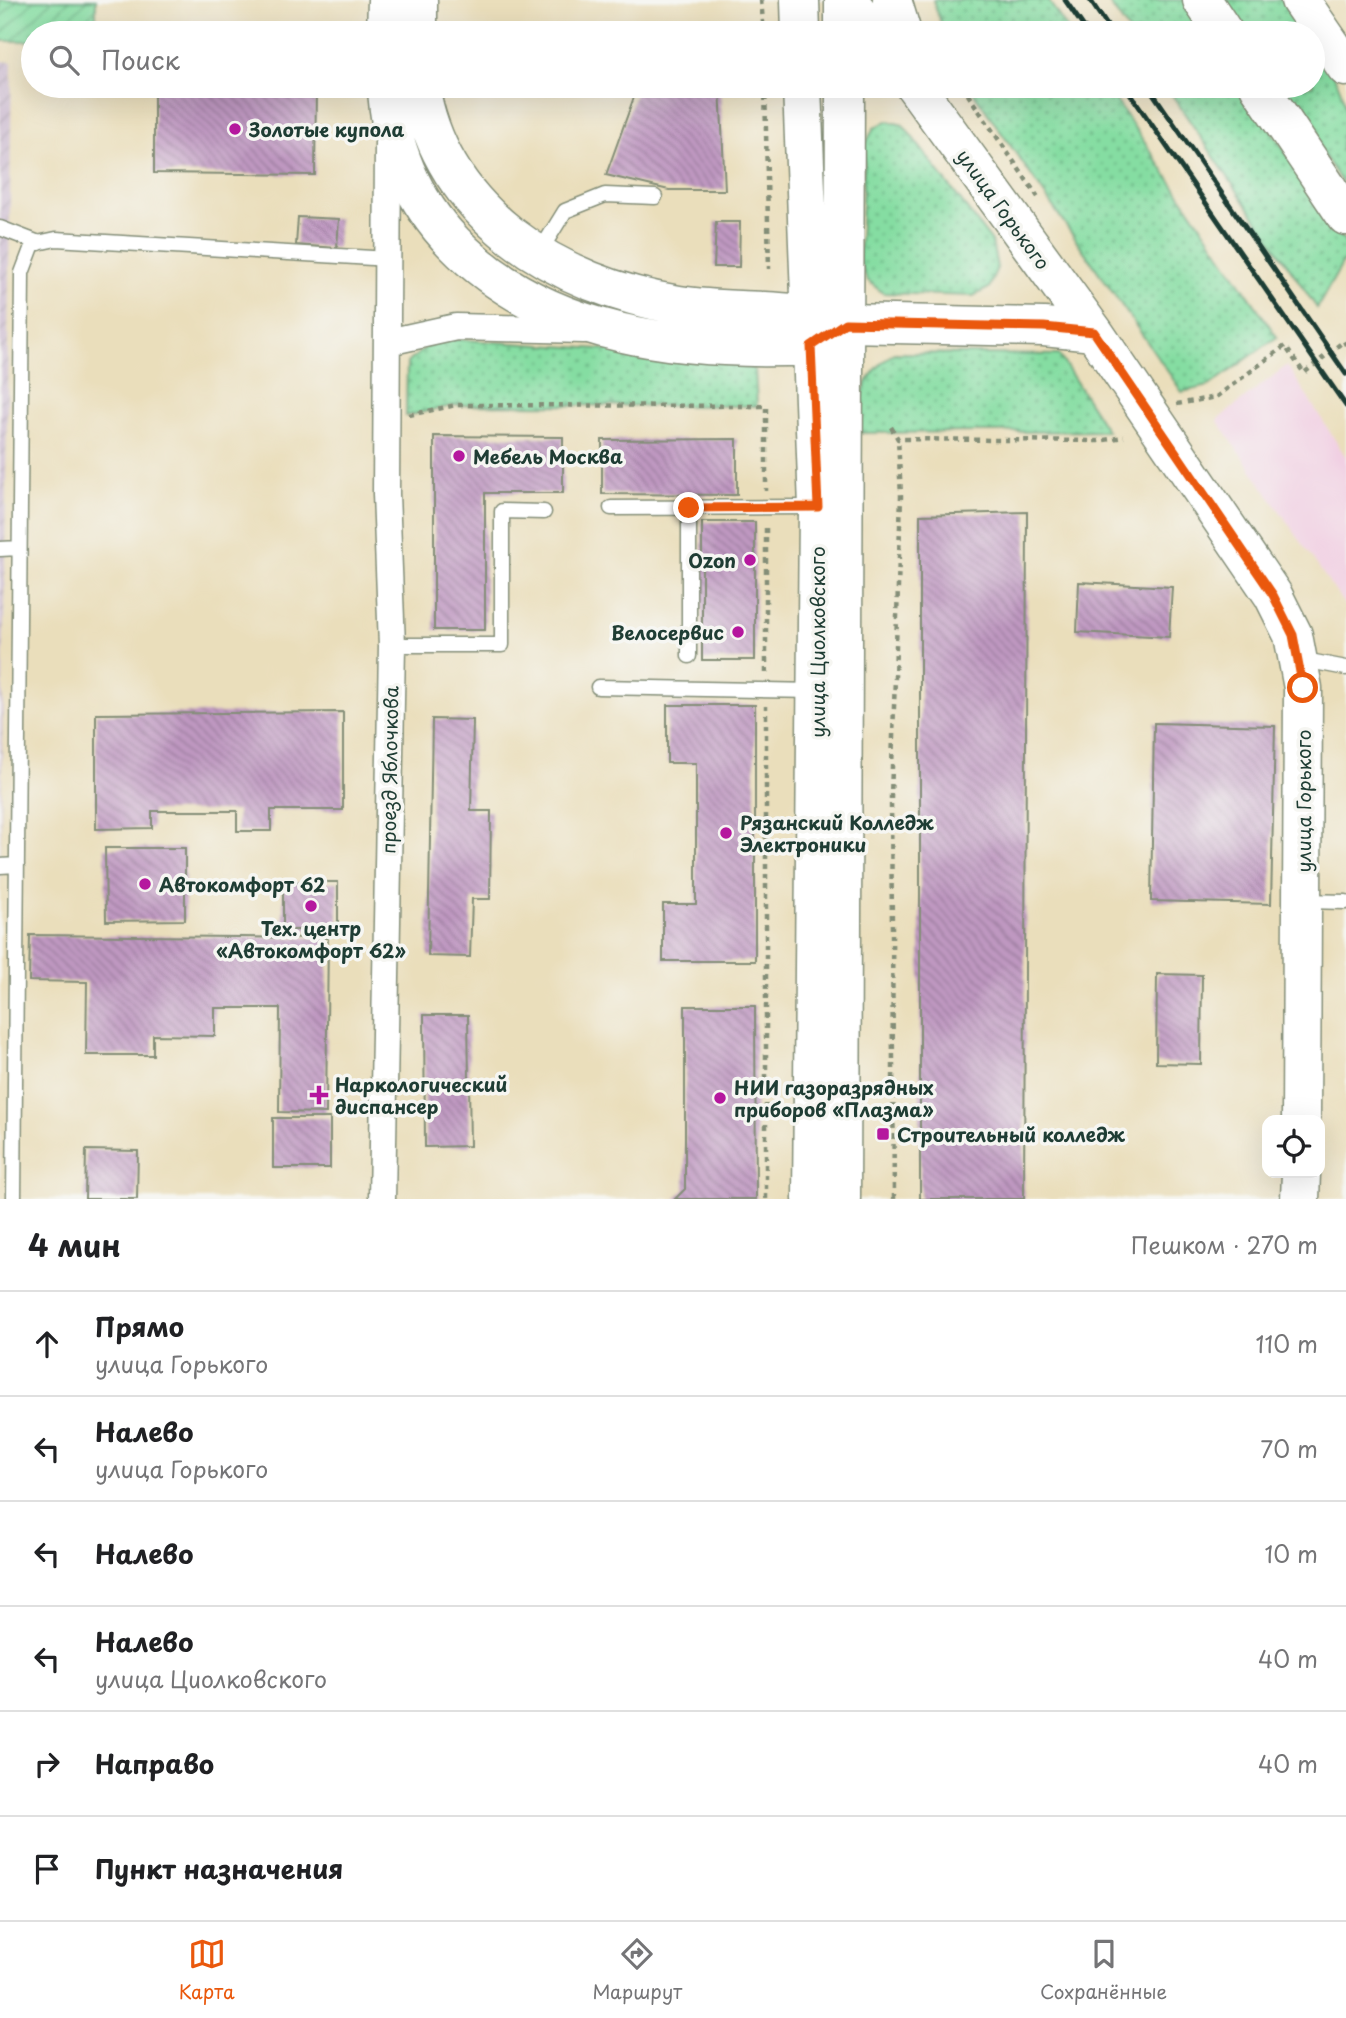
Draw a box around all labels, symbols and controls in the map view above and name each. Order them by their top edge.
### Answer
search box [21,21,1325,98]
text: Поиск [101,40,180,79]
icon: search [45,41,83,79]
place label: Золотые купола [248,115,405,143]
marker: Золотые купола [227,121,243,137]
street label: улица Горького [951,143,1057,275]
place label: Мебель Москва [473,442,623,470]
marker: Мебель Москва [451,448,467,464]
route end [673,492,704,523]
place label: Ozon [688,546,736,574]
street label: улица Циолковского [803,546,831,738]
marker: Ozon [742,552,758,568]
place label: Велосервис [611,618,724,646]
marker: Велосервис [730,624,746,640]
route start [1287,672,1318,703]
street label: проезд Яблочкова [374,686,404,854]
street label: улица Горького [1289,729,1317,873]
place label: Рязанский Колледж Электроники [740,808,934,858]
marker: Рязанский Колледж Электроники [718,825,734,841]
place label: Автокомфорт 62 [159,870,325,898]
marker: Автокомфорт 62 [137,876,153,892]
marker: Тех. центр «Автокомфорт 62» [303,898,319,914]
place label: Тех. центр «Автокомфорт 62» [216,914,406,964]
place label: Наркологический диспансер [335,1070,507,1120]
place label: НИИ газоразрядных приборов «Плазма» [734,1073,934,1123]
marker: Наркологический диспансер [309,1085,329,1105]
marker: НИИ газоразрядных приборов «Плазма» [712,1090,728,1106]
map controls [1262,1115,1325,1178]
button: locate [1262,1115,1325,1178]
place label: Строительный колледж [897,1120,1126,1148]
marker: Строительный колледж [875,1126,891,1142]
text: 4 мин [28,1222,121,1267]
text: Пешком · 270 m [1131,1227,1318,1262]
text: Прямо [95,1307,184,1346]
icon: ahead [28,1325,66,1363]
text: 110 m [1256,1326,1318,1361]
text: улица Горького [95,1346,268,1381]
text: Налево [95,1412,193,1451]
icon: left [28,1430,66,1468]
text: 70 m [1260,1431,1318,1466]
text: улица Горького [95,1451,268,1486]
text: Налево [95,1534,193,1573]
icon: left [28,1535,66,1573]
text: 10 m [1264,1536,1318,1571]
text: Налево [95,1622,193,1661]
icon: left [28,1640,66,1678]
text: 40 m [1258,1641,1318,1676]
text: улица Циолковского [95,1661,327,1696]
text: Направо [95,1744,214,1783]
icon: right [28,1745,66,1783]
text: 40 m [1258,1746,1318,1781]
text: Пункт назначения [95,1849,343,1888]
icon: arrive [28,1850,66,1888]
tab: Карта [179,1935,235,2005]
tab: Маршрут [592,1935,682,2005]
tab: Сохранённые [1040,1935,1167,2005]

